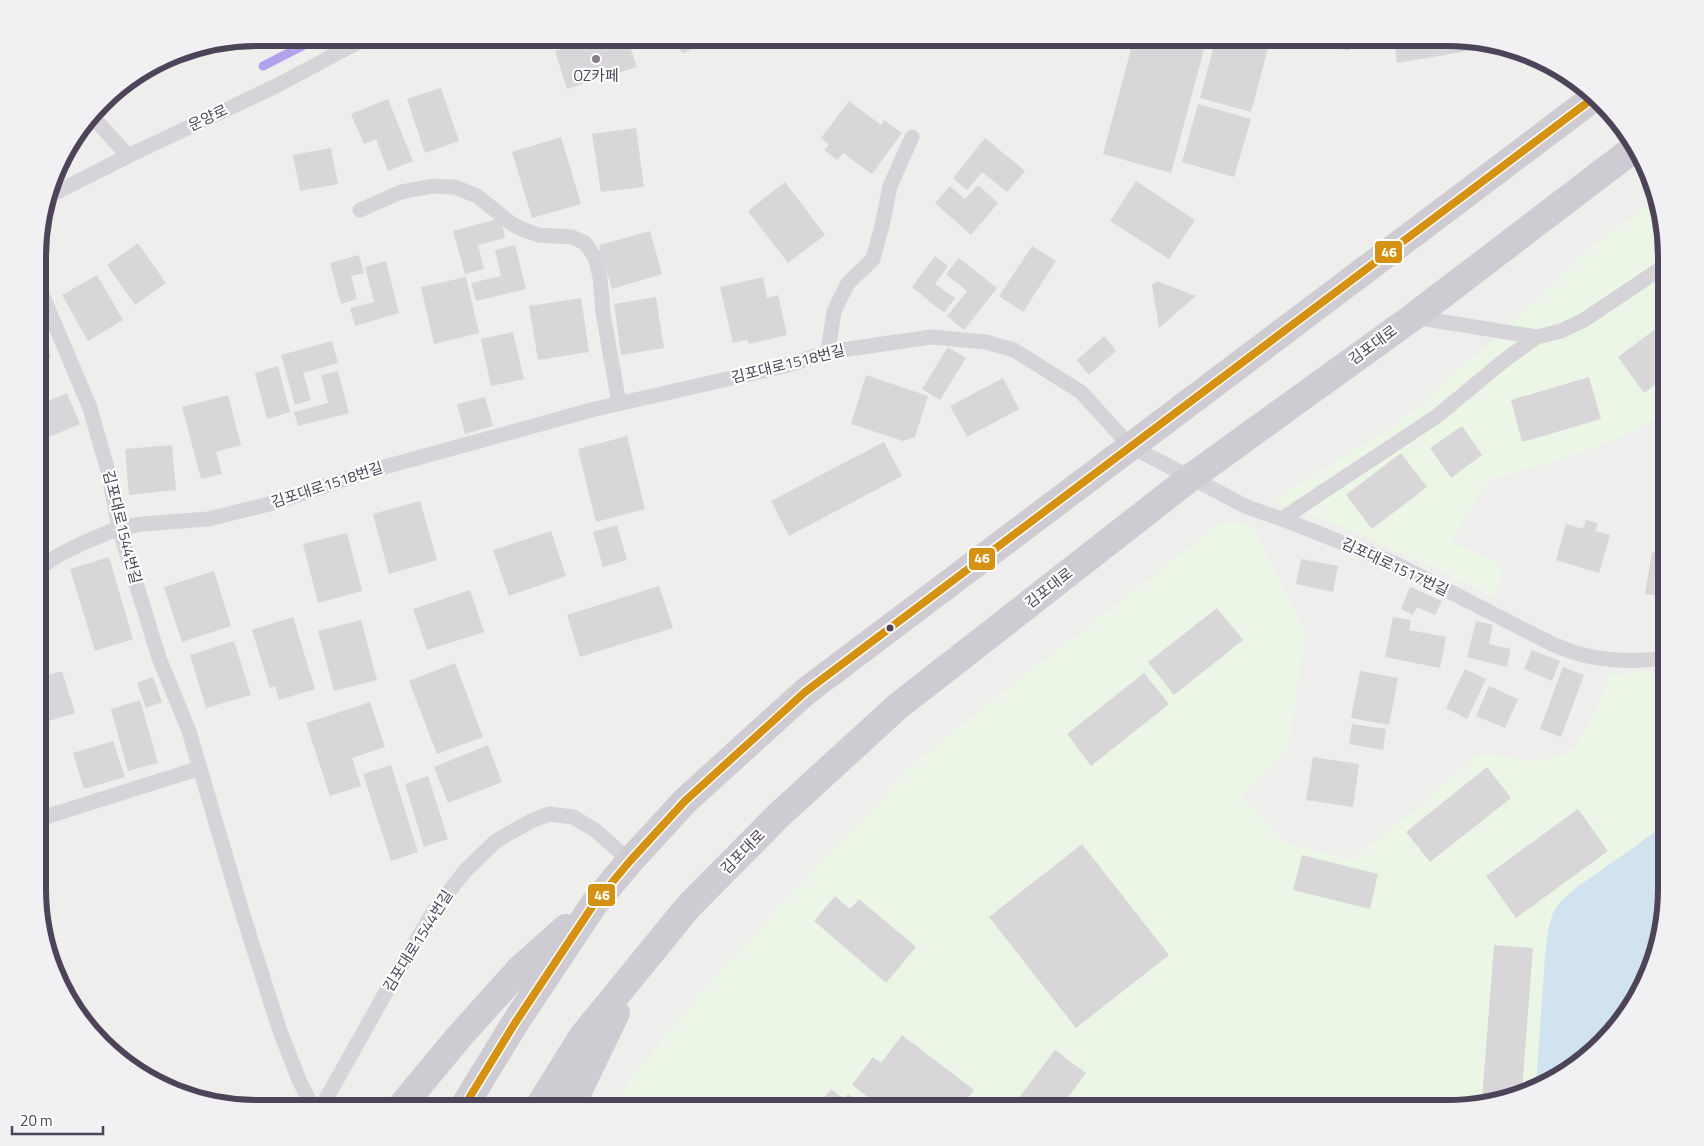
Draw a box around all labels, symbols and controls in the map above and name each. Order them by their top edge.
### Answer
marker: OZ카페 [590,53,602,65]
place label: OZ카페 [573,64,619,87]
street label: 운양로 [184,98,231,137]
line badge: 46 [1374,240,1403,264]
text: 46 [1381,241,1397,262]
street label: 김포대로 [1344,319,1402,370]
street label: 김포대로1518번길 [729,338,847,389]
street label: 김포대로1518번길 [268,456,386,513]
street label: 김포대로1544번길 [97,468,148,586]
street label: 김포대로1517번길 [1338,532,1453,602]
line badge: 46 [968,547,996,571]
text: 46 [974,547,990,568]
street label: 김포대로 [1020,562,1078,614]
unlabelled marker [885,623,895,633]
street label: 김포대로 [715,824,770,879]
line badge: 46 [587,883,616,907]
text: 46 [594,884,610,905]
street label: 김포대로1544번길 [377,885,458,996]
scale bar [12,1104,104,1136]
text: 20 m [20,1109,53,1132]

